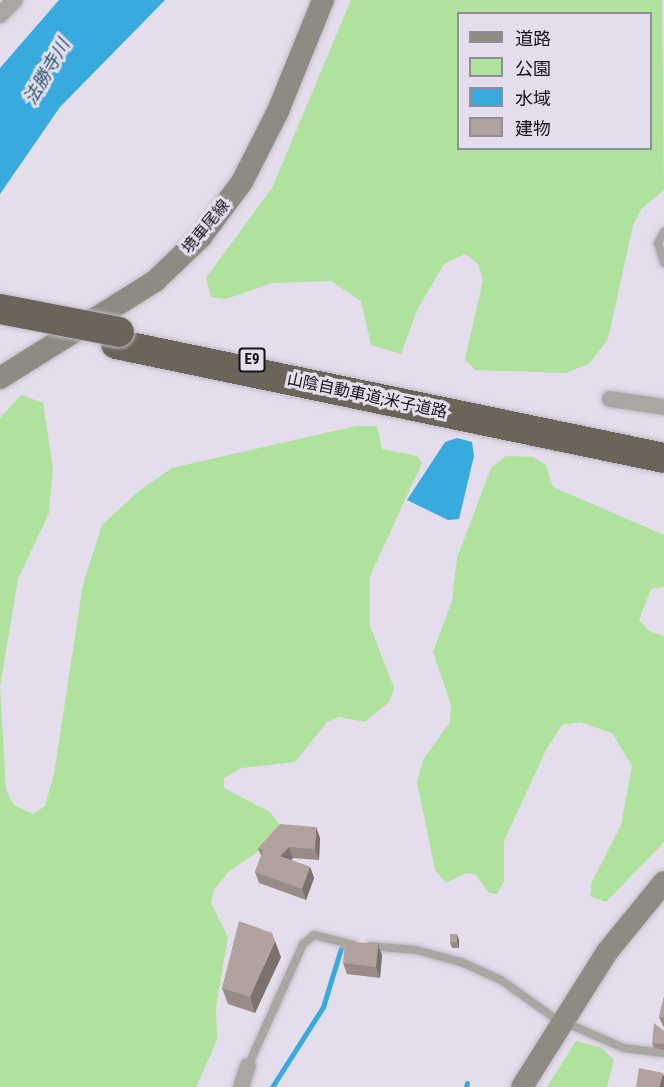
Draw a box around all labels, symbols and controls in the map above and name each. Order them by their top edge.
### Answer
legend [457,12,652,150]
text: 道路 [515,28,551,49]
water label: 法勝寺川 [20,35,74,109]
text: 公園 [515,58,551,79]
text: 水域 [515,88,551,109]
text: 建物 [515,118,551,139]
street label: 境車尾線 [178,196,234,258]
road number: E9 [238,348,266,372]
street label: 山陰自動車道;米子道路 [285,370,449,422]

